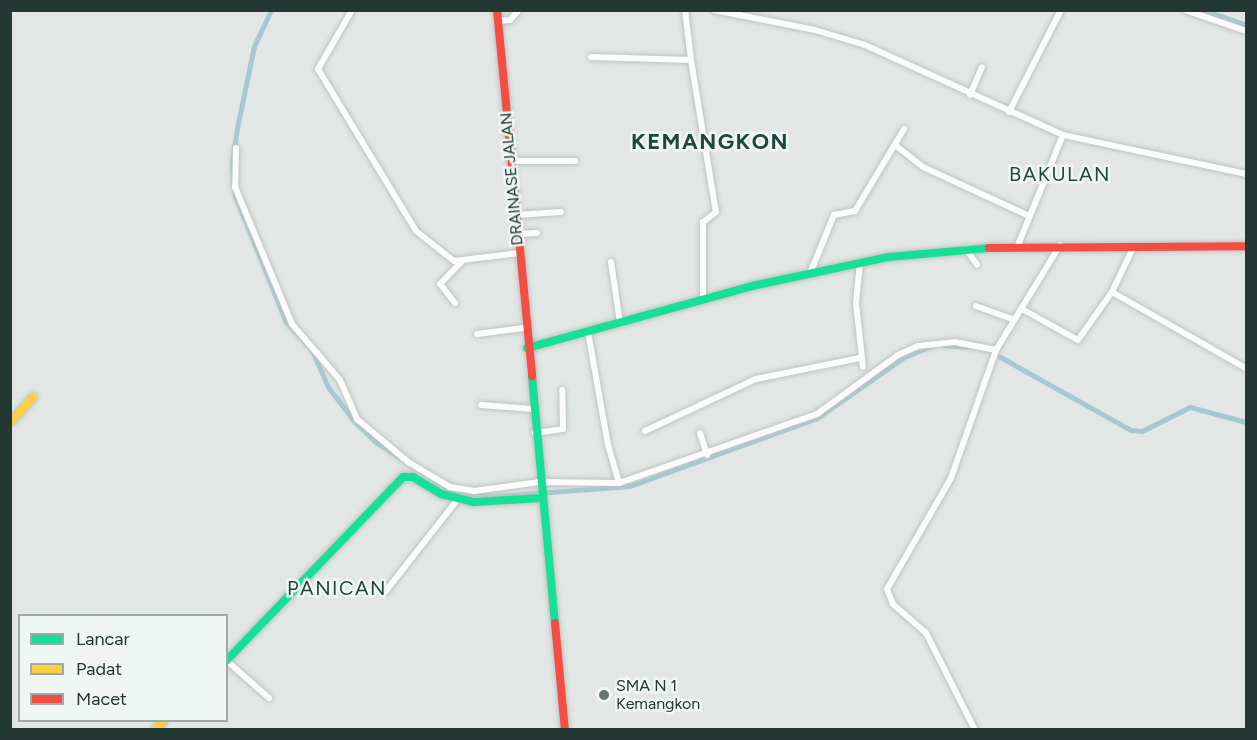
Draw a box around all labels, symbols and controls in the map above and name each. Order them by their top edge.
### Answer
street label: DRAINASE JALAN [497,112,527,246]
district label: KEMANGKON [631,129,789,155]
district label: BAKULAN [1009,162,1111,186]
district label: PANICAN [287,576,387,600]
legend [18,614,228,722]
text: Lancar [76,628,130,650]
text: Padat [76,658,122,680]
place label: SMA N 1 Kemangkon [616,676,700,714]
text: Macet [76,688,127,710]
marker: SMA N 1 Kemangkon [597,688,611,702]

